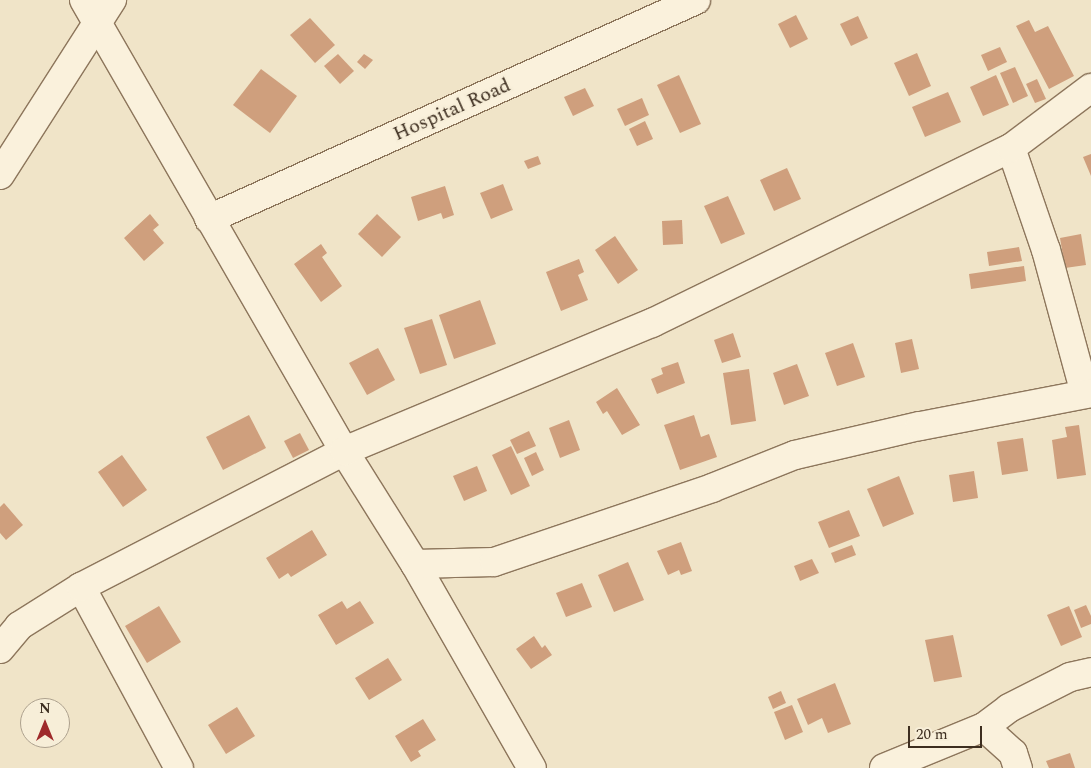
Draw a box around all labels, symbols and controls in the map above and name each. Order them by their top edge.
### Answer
street label: Hospital Road [390,73,514,147]
north arrow [20,698,70,748]
text: N [39,698,51,719]
scale bar [911,716,985,748]
text: 20 m [916,723,948,746]

